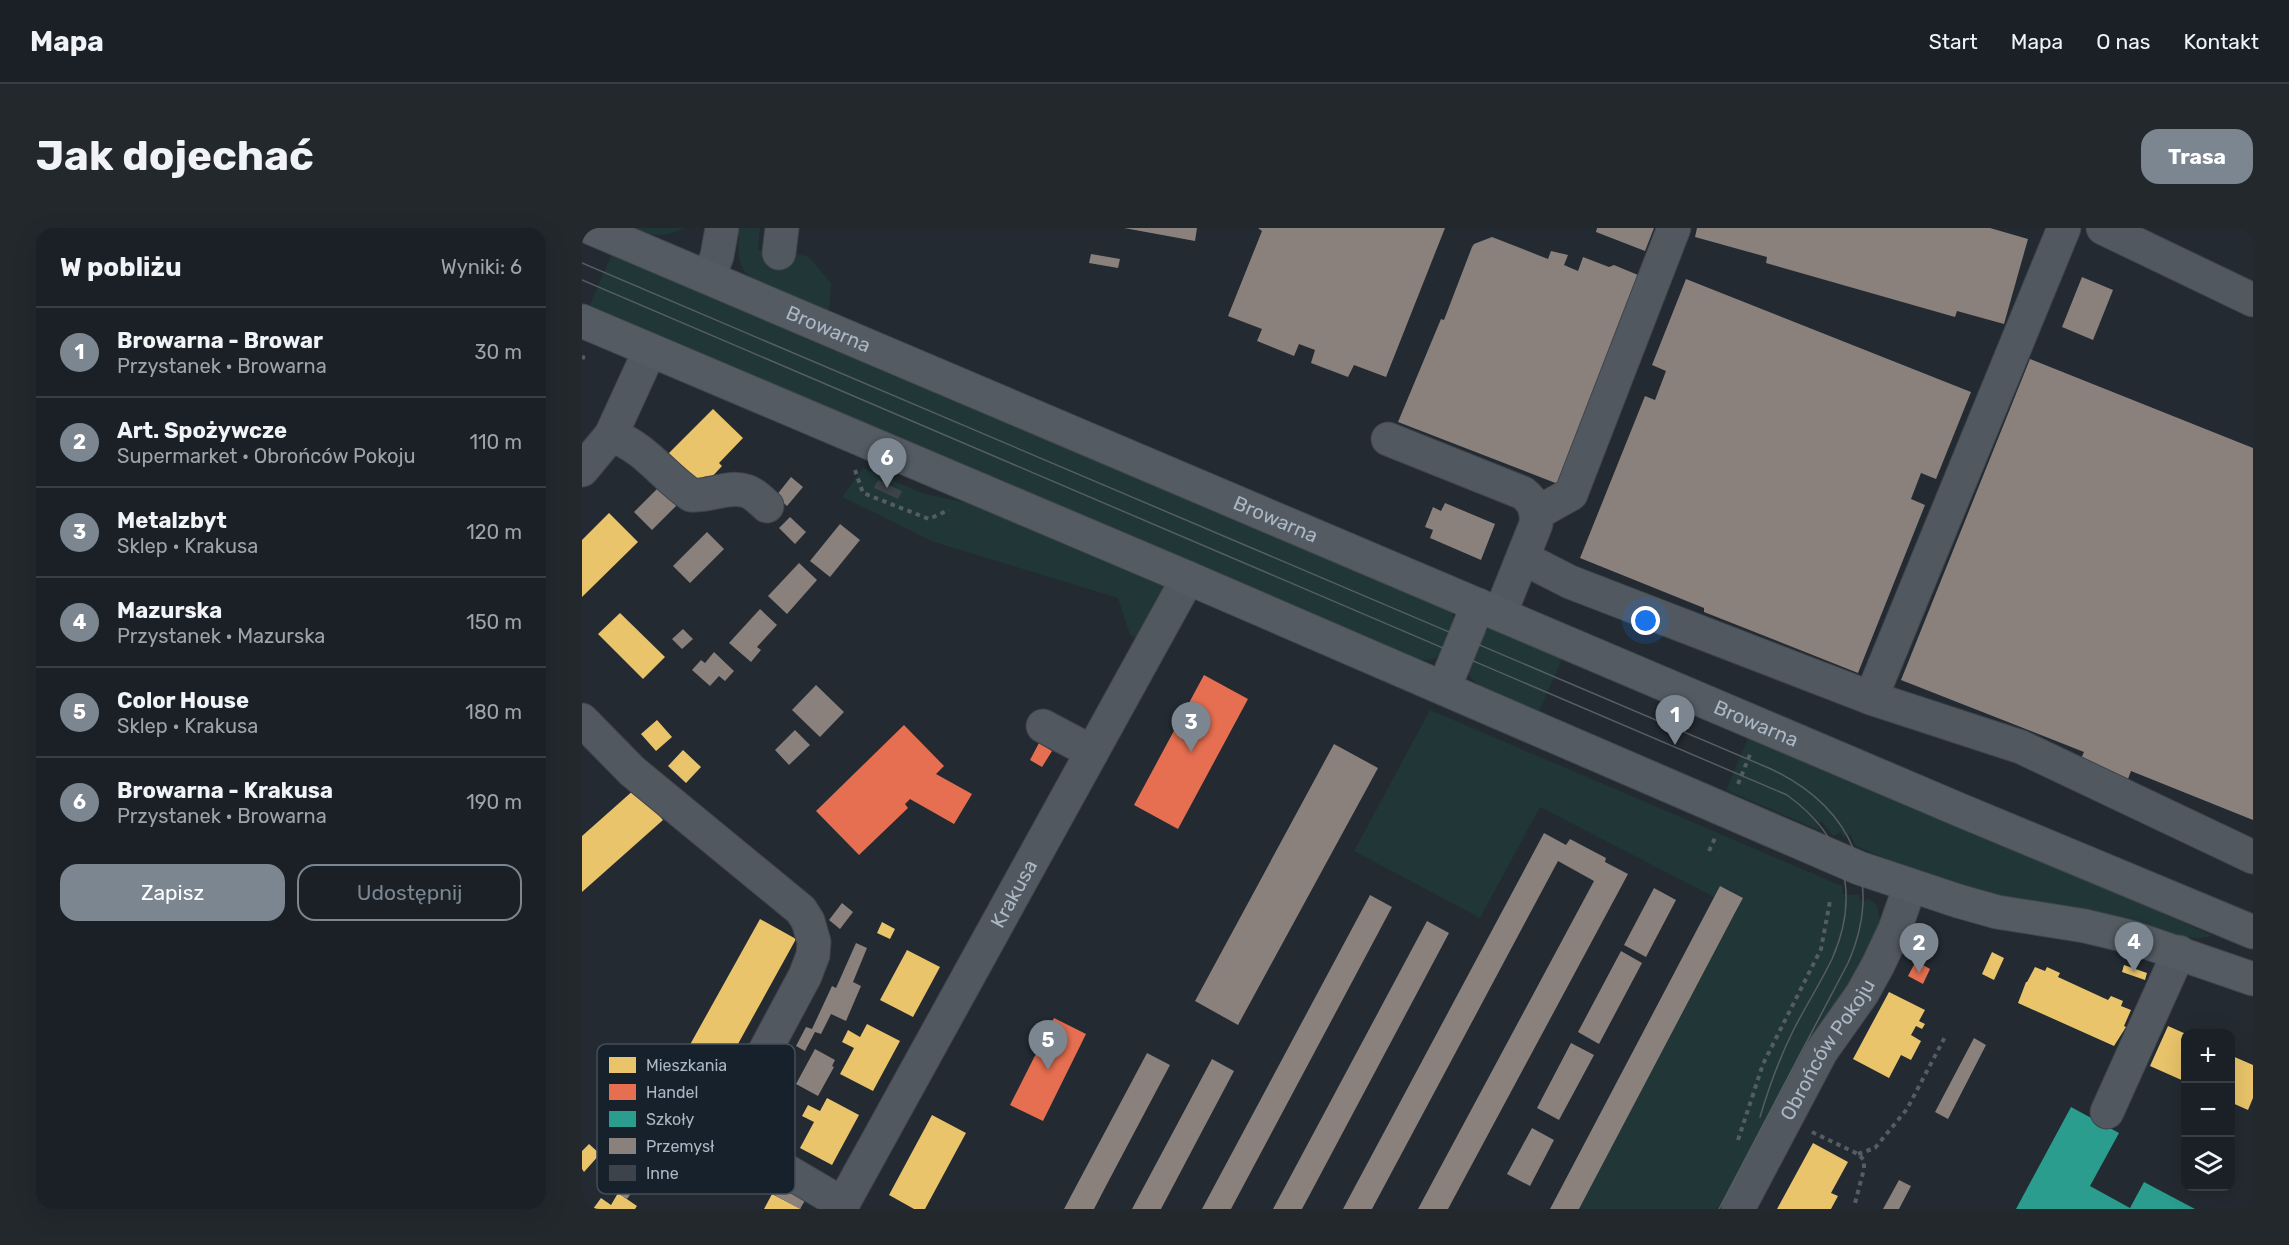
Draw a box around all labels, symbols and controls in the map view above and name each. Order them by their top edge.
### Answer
text: Mapa [30,25,104,58]
text: Start [1929,29,1978,54]
text: Mapa [2011,29,2063,54]
text: O nas [2096,29,2151,54]
text: Kontakt [2184,29,2259,54]
button: Trasa [2141,129,2253,184]
text: Jak dojechać [36,131,314,181]
text: W pobliżu [60,252,182,283]
text: Wyniki: 6 [441,255,522,279]
street label: Browarna [783,300,874,358]
text: Browarna - Browar [117,327,323,354]
text: 1 [75,340,84,364]
text: 30 m [475,340,522,364]
text: Przystanek · Browarna [117,354,327,378]
text: Art. Spożywcze [117,417,287,444]
text: 2 [73,430,86,454]
text: 110 m [470,430,522,454]
pin: 6 [868,438,906,488]
text: Supermarket · Obrońców Pokoju [117,444,416,468]
street label: Browarna [1230,491,1322,548]
text: Metalzbyt [117,507,227,534]
text: 3 [73,520,86,544]
text: 120 m [466,520,522,544]
text: Sklep · Krakusa [117,534,258,558]
text: Mazurska [117,597,222,624]
your location [1631,606,1660,635]
text: 4 [73,610,86,634]
text: 150 m [466,610,522,634]
text: Przystanek · Mazurska [117,624,325,648]
text: Color House [117,687,249,714]
street label: Browarna [1710,695,1802,752]
pin: 1 [1656,696,1694,745]
text: 5 [73,700,86,724]
text: 180 m [465,700,522,724]
pin: 3 [1172,702,1210,752]
text: Sklep · Krakusa [117,714,258,738]
text: Browarna - Krakusa [117,777,333,804]
text: 6 [73,790,86,814]
text: 190 m [466,790,522,814]
text: Przystanek · Browarna [117,804,327,828]
street label: Krakusa [985,856,1042,932]
button: Zapisz [60,864,285,921]
button: Udostępnij [297,864,522,921]
pin: 4 [2114,922,2154,972]
pin: 2 [1900,924,1938,973]
street label: Obrońców Pokoju [1775,975,1880,1124]
pin: 5 [1028,1020,1068,1070]
map controls [2181,1029,2235,1191]
button: + [2181,1029,2235,1083]
legend [597,1044,795,1194]
text: Mieszkania [646,1056,727,1075]
text: Handel [646,1083,698,1102]
button: − [2181,1083,2235,1137]
text: Szkoły [646,1110,695,1129]
text: Przemysł [646,1137,715,1156]
button: layers [2181,1137,2235,1191]
text: Inne [646,1164,679,1183]

